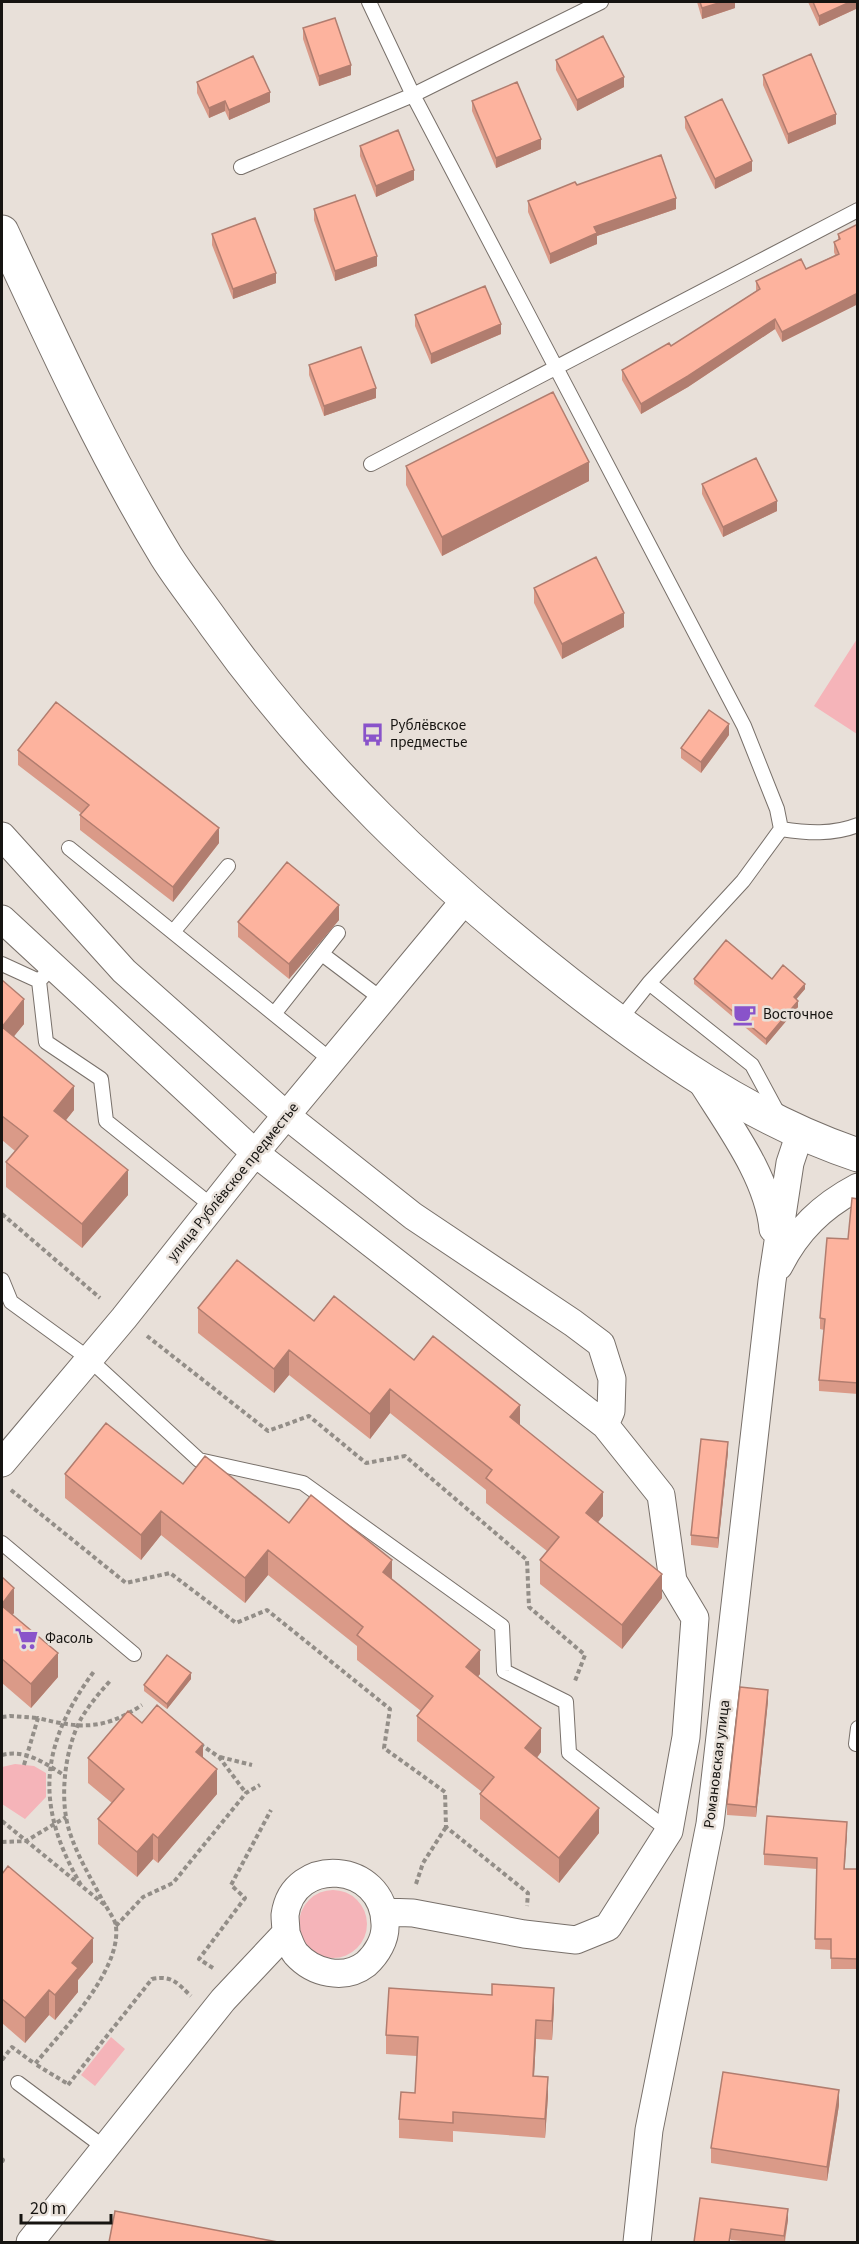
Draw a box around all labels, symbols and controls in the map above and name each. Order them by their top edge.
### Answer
place label: Рублёвское предместье [390,715,467,753]
bus stop icon: Рублёвское предместье [359,721,385,747]
cafe icon: Восточное [732,1001,758,1027]
place label: Восточное [763,1004,833,1025]
street label: улица Рублёвское предместье [162,1098,304,1266]
supermarket icon: Фасоль [14,1625,40,1651]
place label: Фасоль [45,1628,93,1649]
street label: Романовская улица [699,1699,735,1829]
scale bar [21,2187,111,2225]
text: 20 m [30,2196,66,2221]

